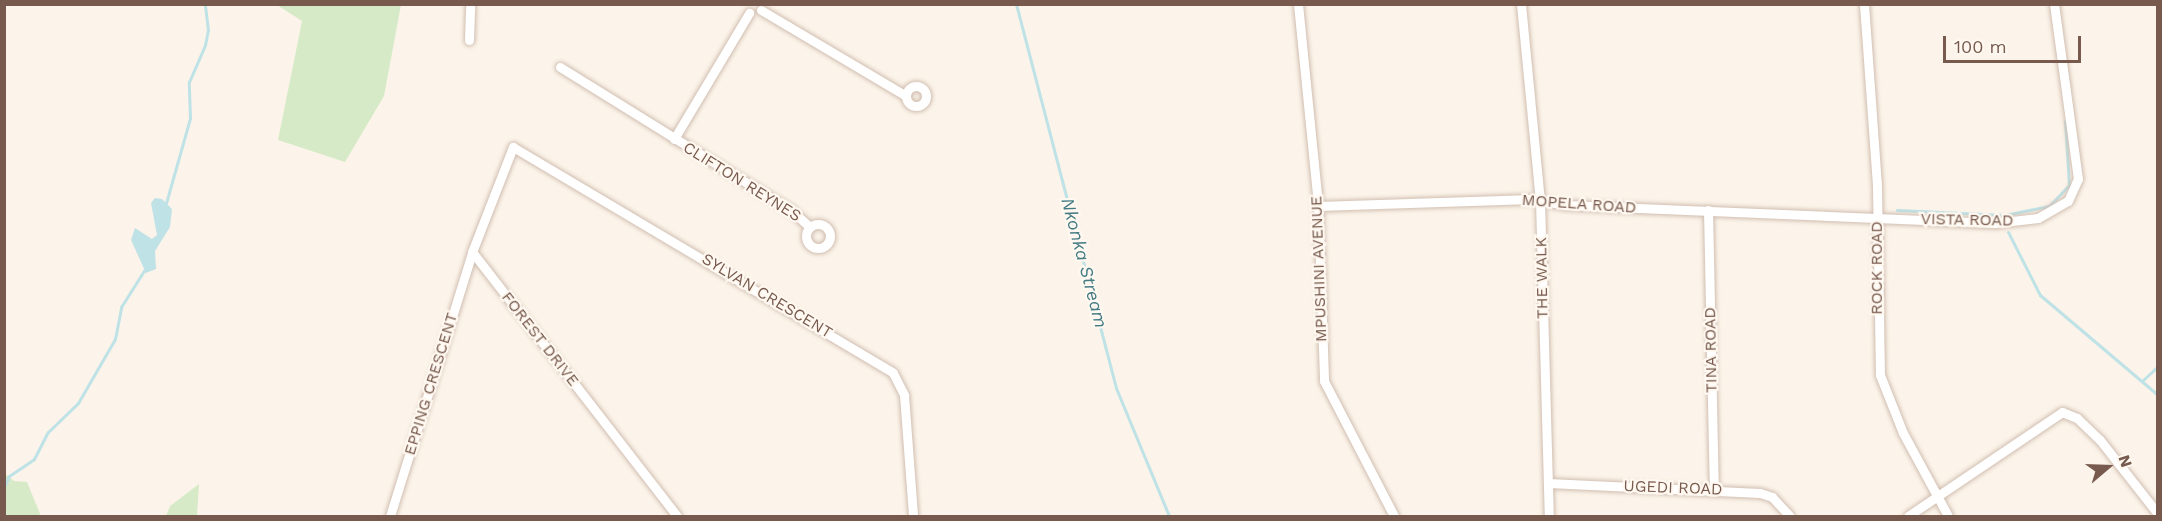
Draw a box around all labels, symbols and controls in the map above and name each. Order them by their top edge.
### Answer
scale bar [1946,24,2084,62]
text: 100 m [1954,36,2007,57]
street label: CLIFTON REYNES [679,138,805,226]
street label: MOPELA ROAD [1521,190,1637,218]
street label: MPUSHINI AVENUE [1307,195,1331,343]
water label: Nkonka Stream [1056,196,1112,330]
street label: VISTA ROAD [1920,210,2014,230]
street label: ROCK ROAD [1867,221,1887,315]
street label: THE WALK [1532,237,1552,319]
street label: SYLVAN CRESCENT [698,250,836,342]
street label: FOREST DRIVE [497,288,583,390]
street label: TINA ROAD [1701,307,1721,393]
street label: EPPING CRESCENT [400,310,462,458]
north arrow [2078,437,2138,497]
text: N [2115,452,2136,470]
street label: UGEDI ROAD [1623,477,1723,499]

